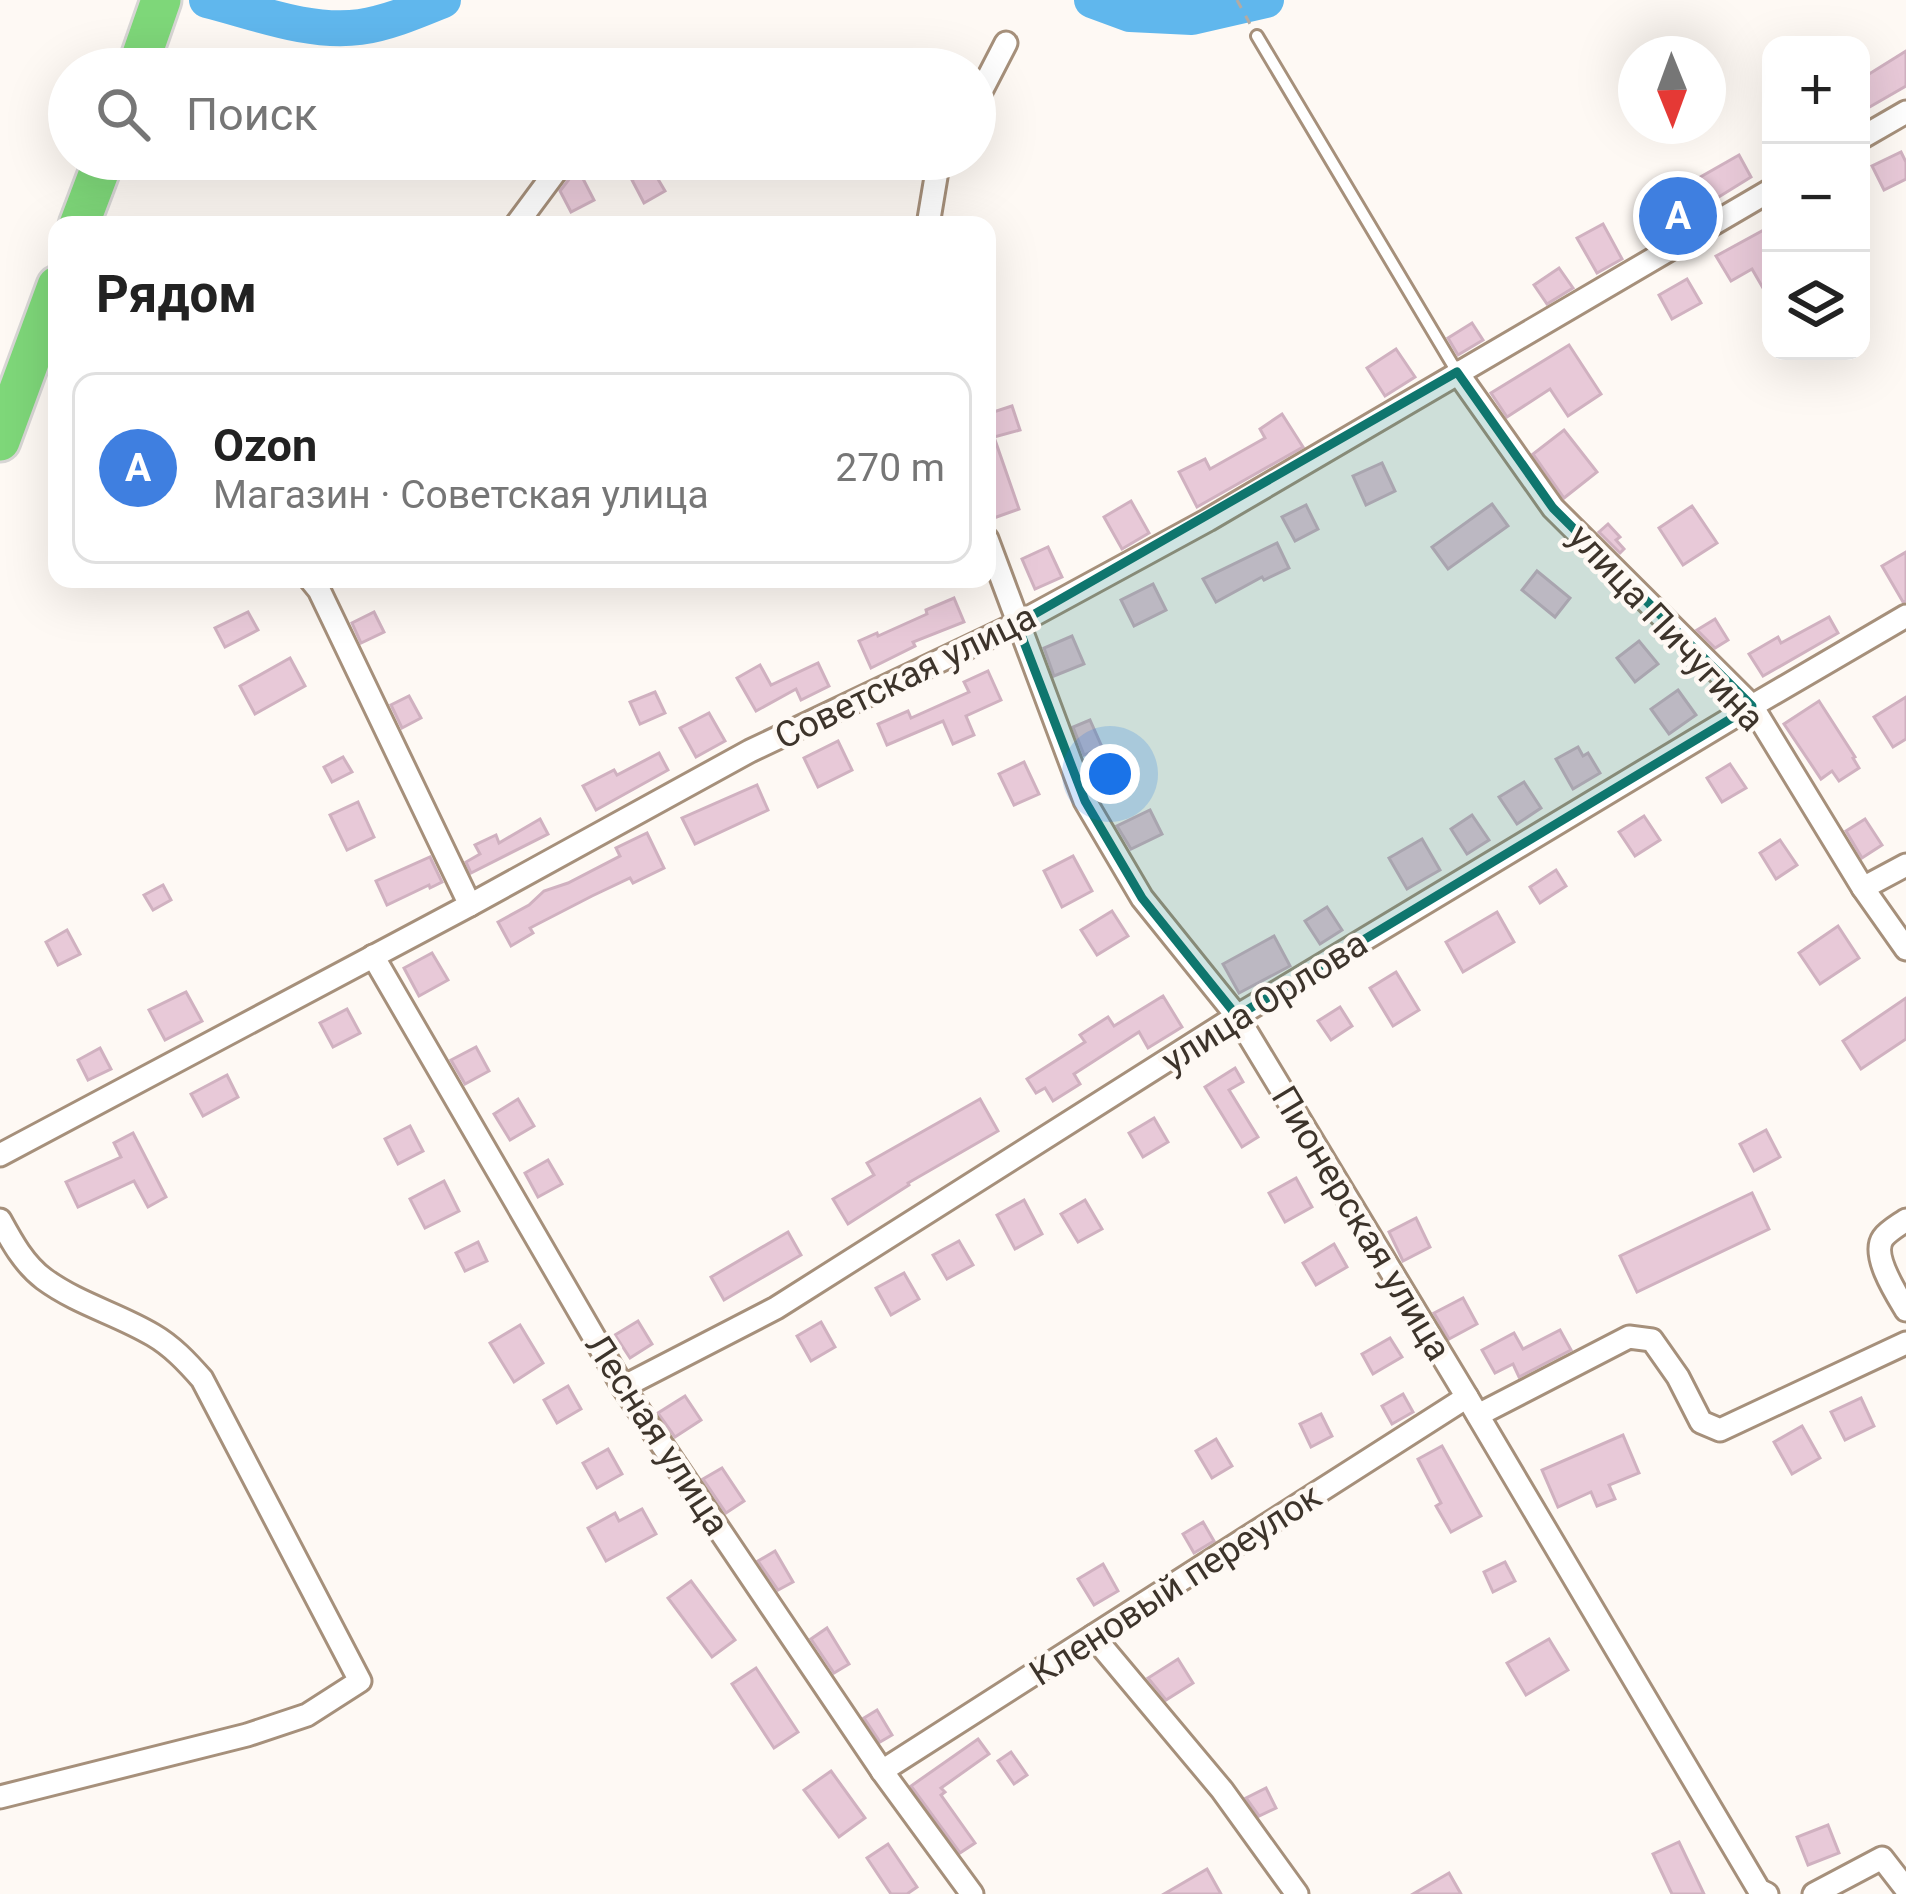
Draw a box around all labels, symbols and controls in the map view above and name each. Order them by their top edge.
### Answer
north arrow [1618,36,1726,144]
map controls [1762,36,1870,360]
button: + [1762,36,1870,144]
search box [48,48,996,180]
icon: search [90,81,156,147]
text: Поиск [186,88,318,141]
button: − [1762,144,1870,252]
pin: A [1639,171,1717,261]
button: layers [1762,252,1870,360]
text: Рядом [96,265,257,324]
text: Ozon [213,419,317,472]
text: A [125,445,151,491]
text: 270 m [835,445,945,491]
text: Магазин · Советская улица [213,472,709,518]
street label: улица Пичугина [1560,516,1773,740]
street label: Советская улица [768,596,1043,758]
your location [1080,744,1140,804]
street label: улица Орлова [1154,922,1375,1082]
street label: Пионерская улица [1263,1079,1460,1368]
street label: Лесная улица [577,1326,738,1543]
street label: Кленовый переулок [1022,1475,1329,1695]

